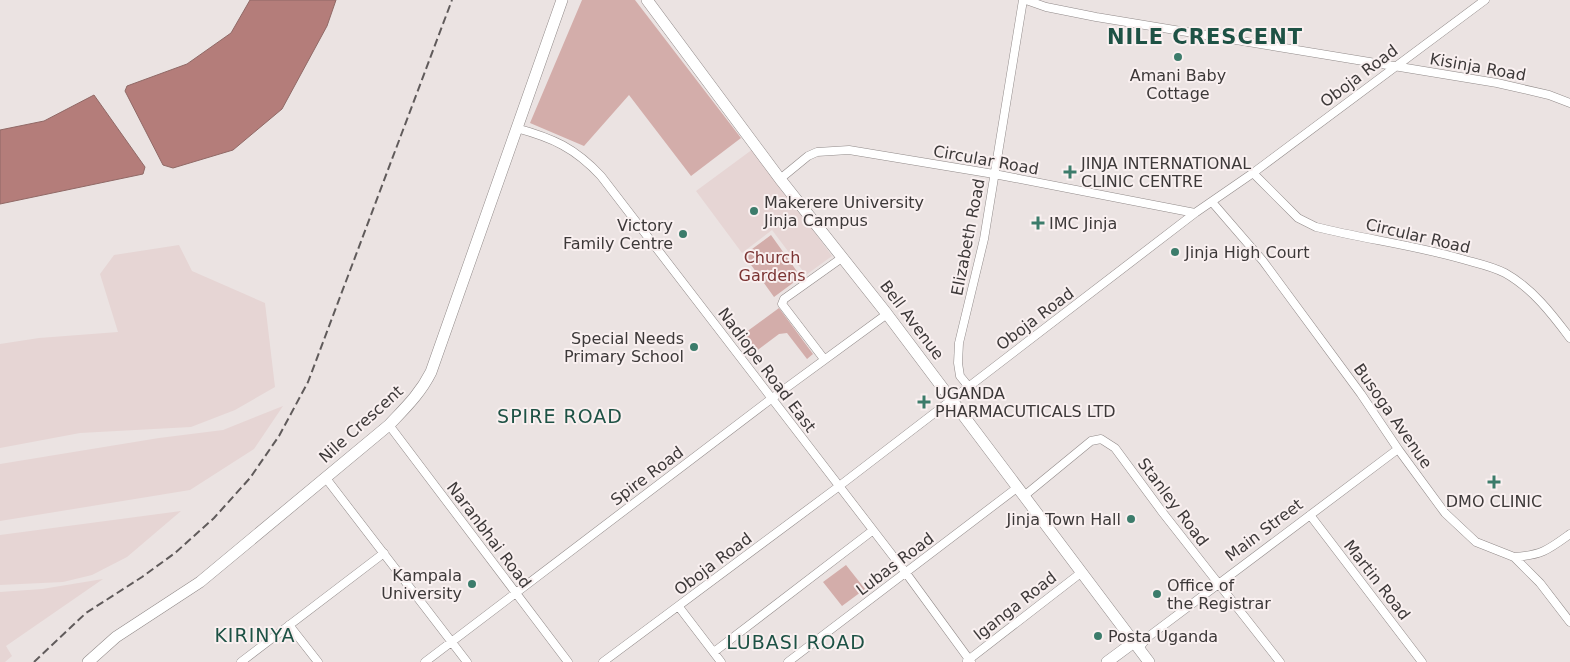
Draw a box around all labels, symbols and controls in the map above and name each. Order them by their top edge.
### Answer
district label: NILE CRESCENT [1107,25,1303,49]
street label: Oboja Road [1317,41,1401,111]
street label: Kisinja Road [1428,49,1528,85]
marker: Amani Baby Cottage [1172,51,1184,63]
place label: Amani Baby Cottage [1130,66,1226,103]
street label: Circular Road [932,141,1040,179]
place label: JINJA INTERNATIONAL CLINIC CENTRE [1080,154,1251,191]
marker: JINJA INTERNATIONAL CLINIC CENTRE [1063,165,1077,179]
street label: Elizabeth Road [947,177,989,297]
place label: Makerere University Jinja Campus [763,193,924,230]
marker: Makerere University Jinja Campus [748,205,760,217]
place label: IMC Jinja [1049,214,1117,233]
street label: Circular Road [1364,215,1472,257]
place label: Victory Family Centre [563,216,673,253]
marker: IMC Jinja [1031,216,1045,230]
marker: Victory Family Centre [677,228,689,240]
place label: Jinja High Court [1184,243,1309,262]
marker: Jinja High Court [1169,246,1181,258]
park label: Church Gardens [739,248,805,285]
street label: Bell Avenue [876,277,948,363]
street label: Oboja Road [993,284,1077,354]
street label: Nadiope Road East [714,304,820,436]
place label: Special Needs Primary School [564,329,684,366]
marker: Special Needs Primary School [688,341,700,353]
street label: Busoga Avenue [1350,360,1436,472]
street label: Nile Crescent [315,381,407,467]
place label: UGANDA PHARMACUTICALS LTD [935,384,1116,421]
marker: UGANDA PHARMACUTICALS LTD [917,395,931,409]
district label: SPIRE ROAD [497,405,623,427]
street label: Spire Road [607,443,687,509]
street label: Stanley Road [1134,454,1212,550]
marker: DMO CLINIC [1487,475,1501,489]
street label: Naranbhai Road [443,478,535,592]
place label: DMO CLINIC [1446,492,1542,511]
street label: Main Street [1222,495,1306,565]
place label: Jinja Town Hall [1005,510,1121,529]
marker: Jinja Town Hall [1125,513,1137,525]
street label: Oboja Road [671,529,755,599]
street label: Lubas Road [852,529,938,599]
street label: Martin Road [1340,536,1414,624]
place label: Kampala University [381,566,462,603]
street label: Iganga Road [970,568,1060,644]
place label: Office of the Registrar [1167,576,1271,613]
marker: Kampala University [466,578,478,590]
marker: Office of the Registrar [1151,588,1163,600]
district label: KIRINYA [214,624,296,646]
place label: Posta Uganda [1108,627,1218,646]
marker: Posta Uganda [1092,630,1104,642]
district label: LUBASI ROAD [726,631,866,653]

